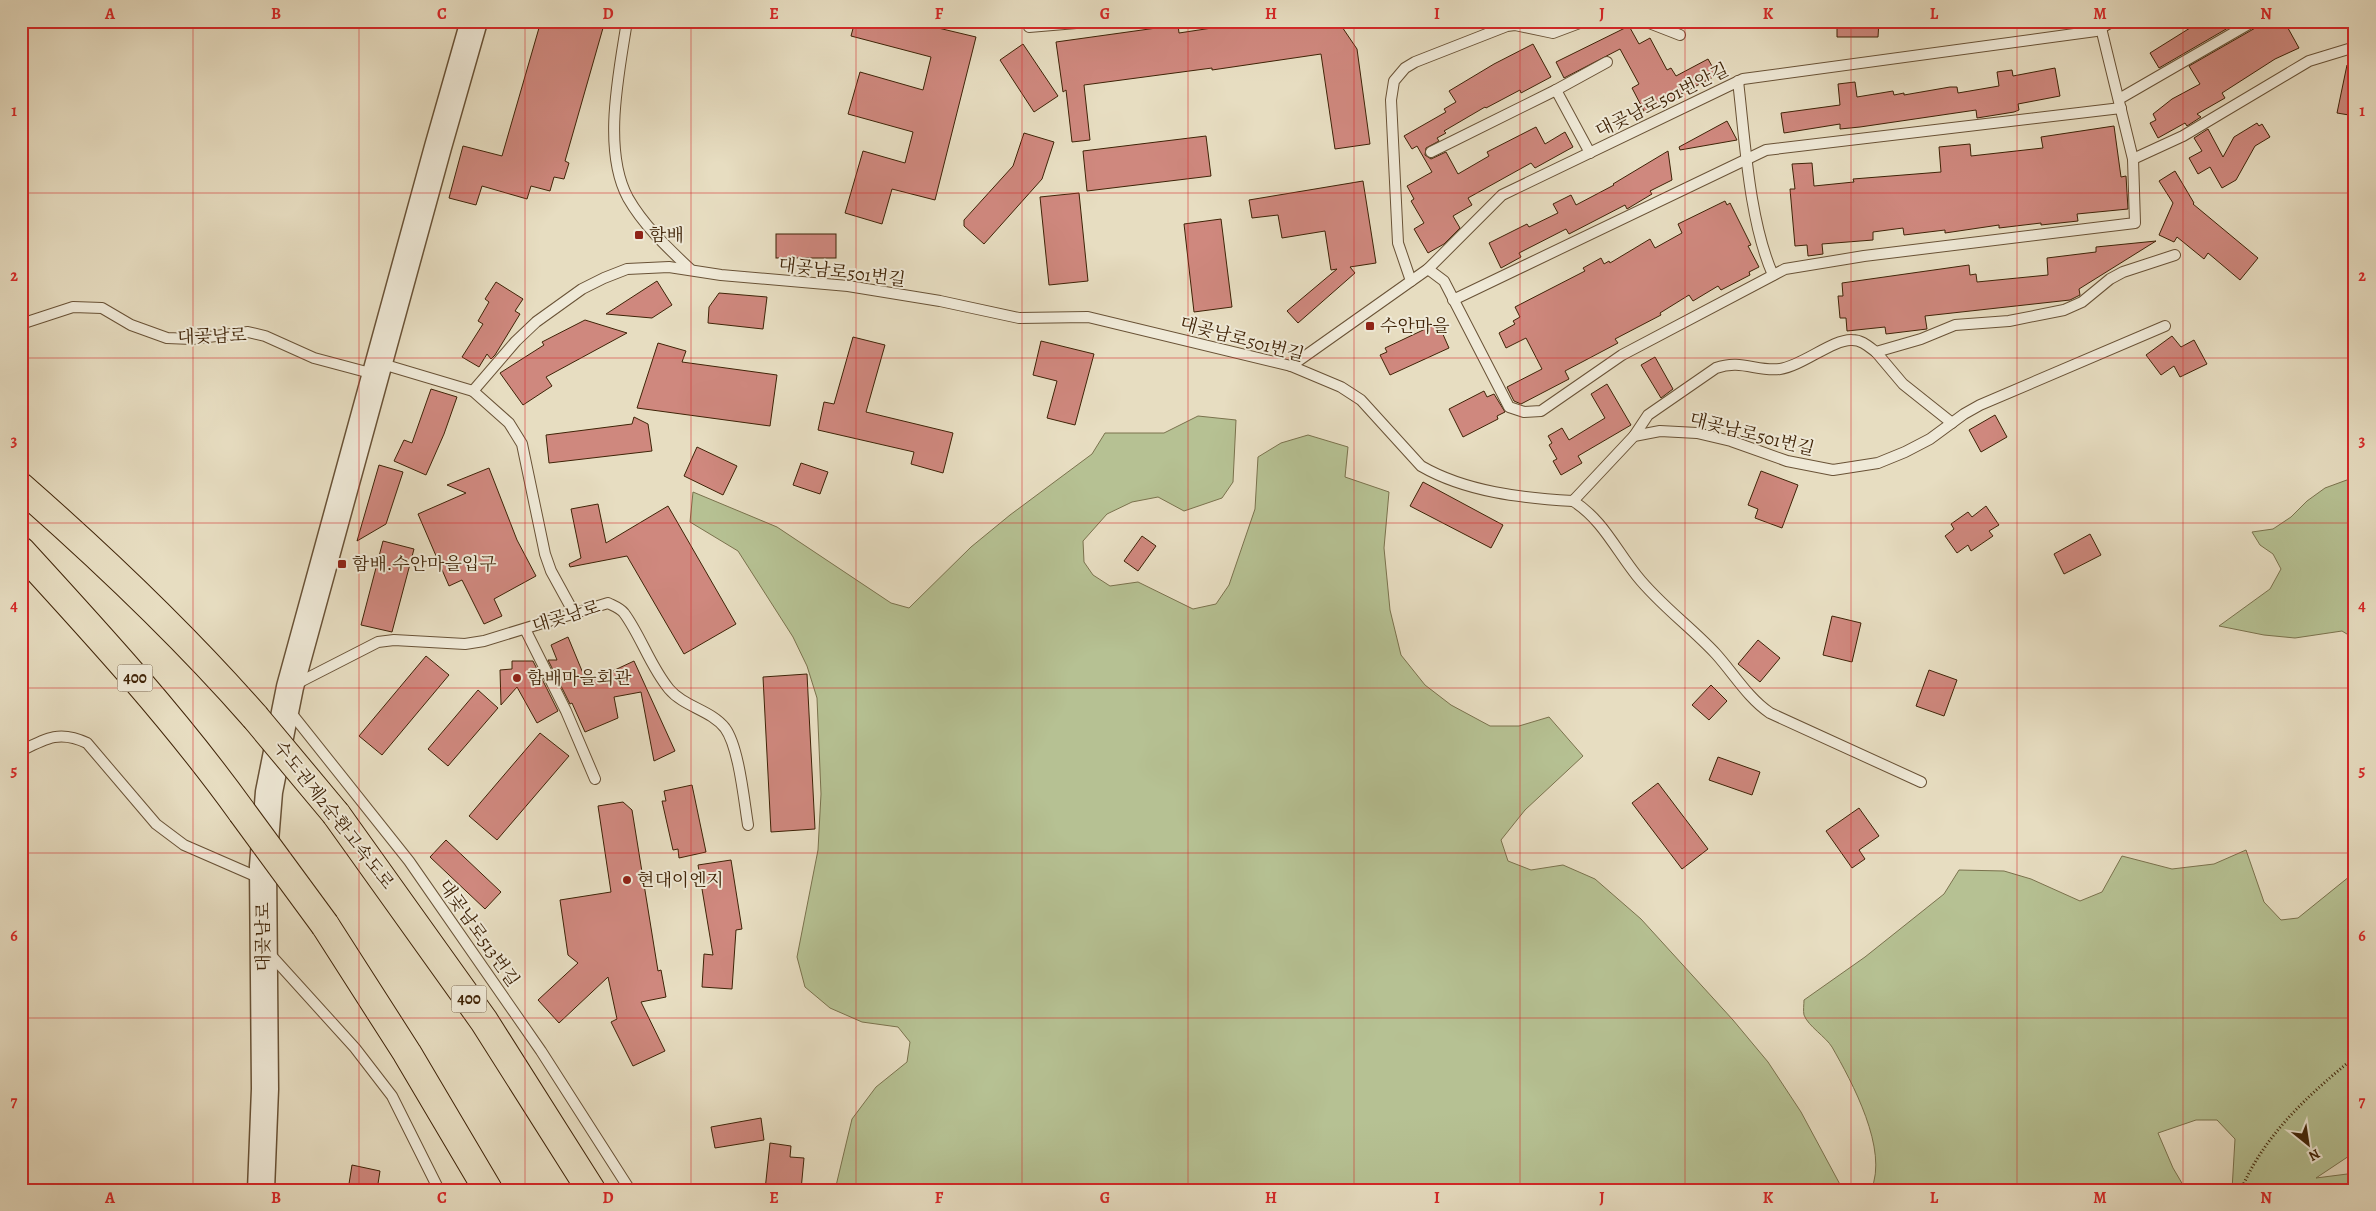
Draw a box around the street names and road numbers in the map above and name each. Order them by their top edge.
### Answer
street label: 대곶남로501번안길 [1591,57,1733,143]
street label: 대곶남로501번길 [777,252,907,292]
street label: 대곶남로501번길 [1177,311,1307,367]
street label: 대곶남로 [177,323,247,349]
street label: 대곶남로501번길 [1687,407,1817,461]
street label: 대곶남로 [529,594,603,638]
road number: 400 [118,664,152,691]
street label: 수도권제2순환고속도로 [268,736,400,894]
street label: 대곶남로513번길 [433,875,525,991]
street label: 대곶남로 [251,902,275,972]
road number: 400 [452,986,486,1012]

